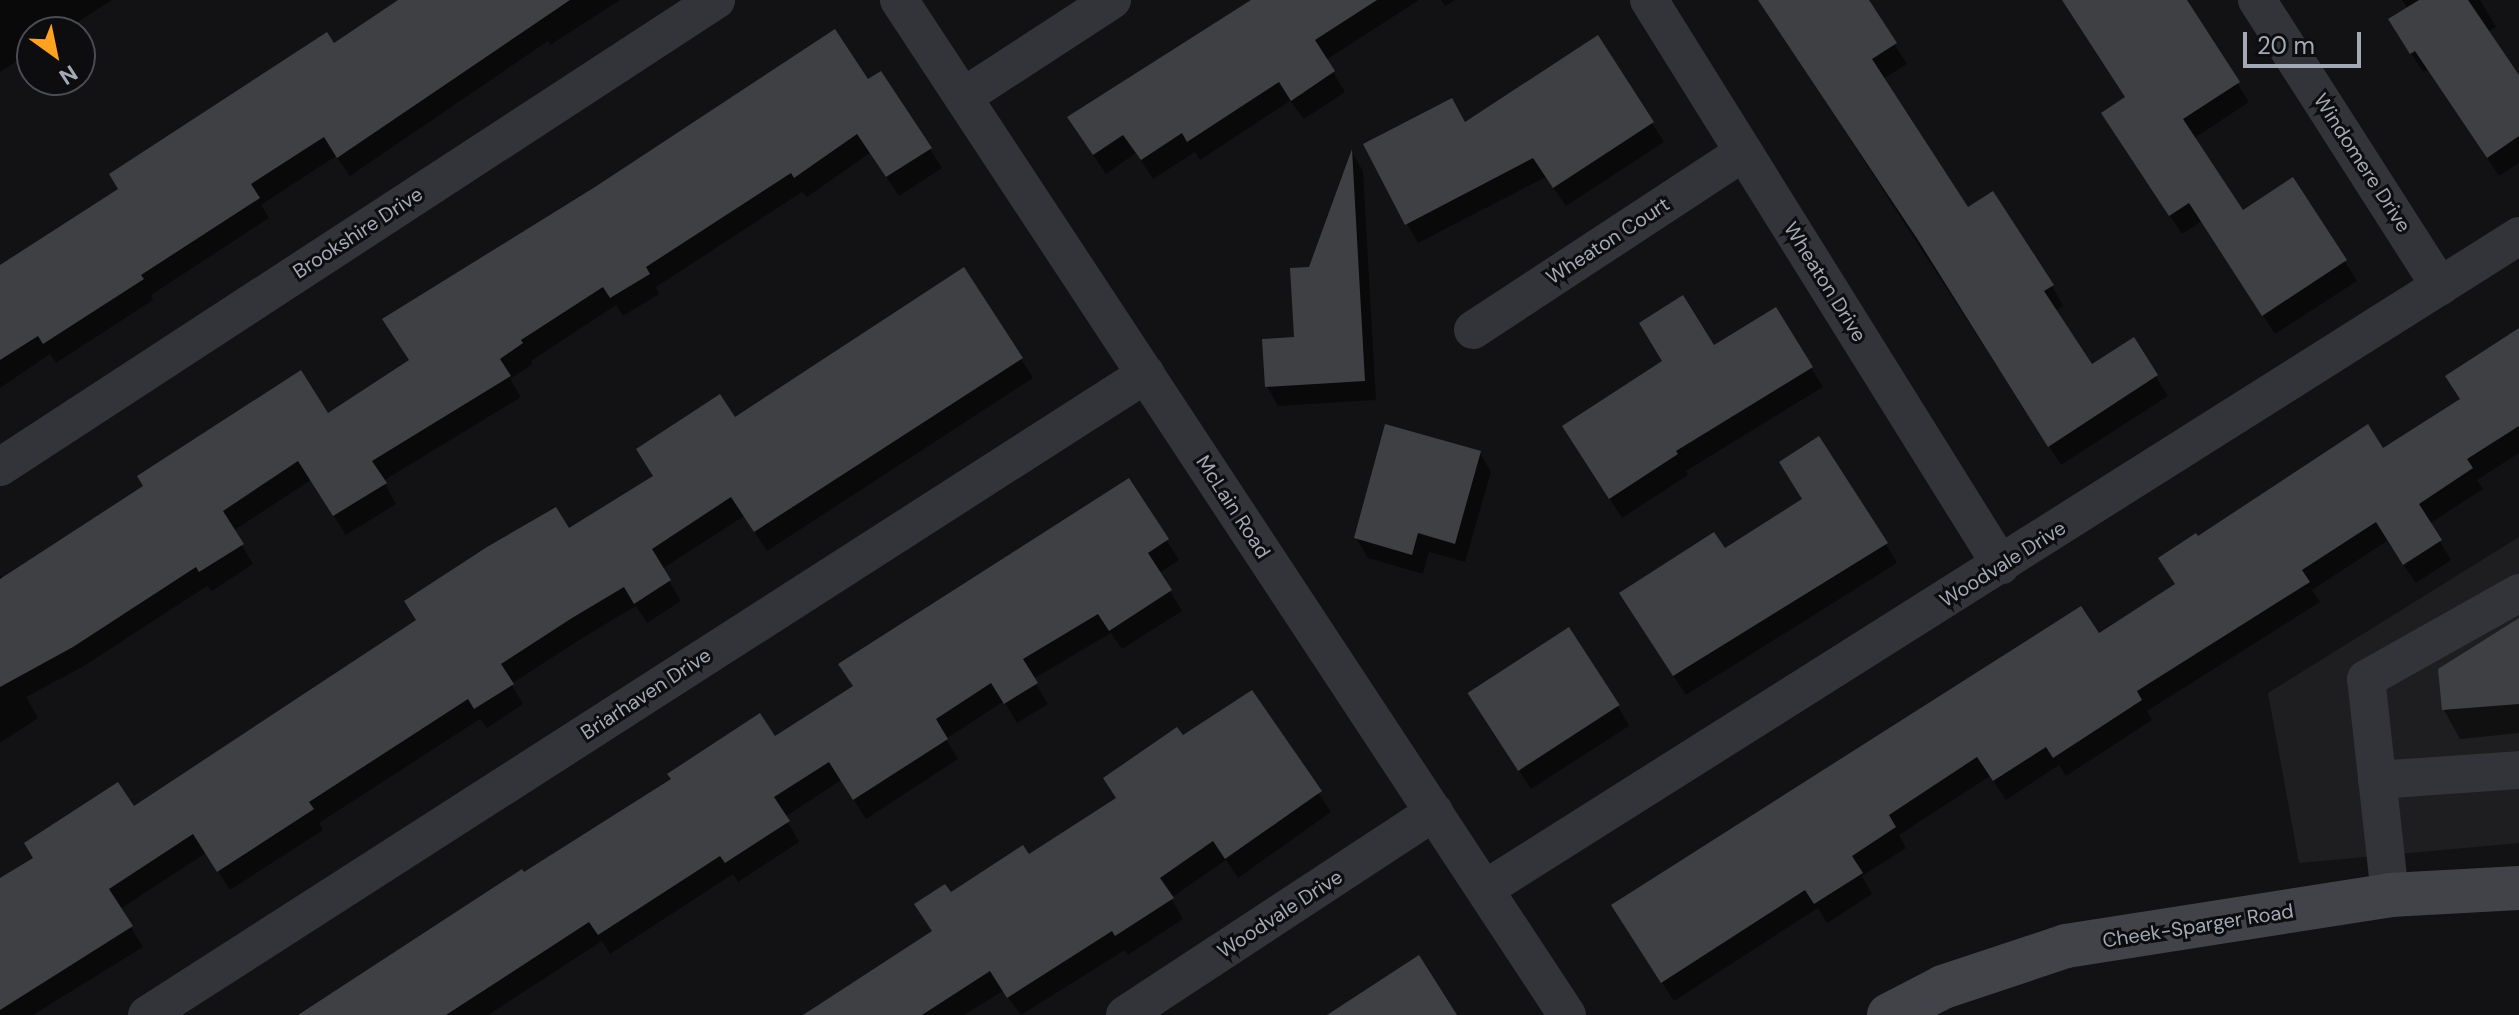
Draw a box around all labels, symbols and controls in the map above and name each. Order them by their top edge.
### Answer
north arrow [16,16,96,96]
scale bar [2247,16,2365,66]
text: 20 m [2257,30,2315,61]
text: N [54,58,83,91]
street label: Windomere Drive [2308,89,2416,237]
street label: Brookshire Drive [289,182,427,284]
street label: Wheaton Court [1542,192,1674,290]
street label: Wheaton Drive [1779,218,1871,346]
street label: McLain Road [1191,451,1275,563]
street label: Woodvale Drive [1936,516,2070,612]
street label: Briarhaven Drive [577,643,715,745]
street label: Woodvale Drive [1213,865,1347,963]
street label: Cheek-Sparger Road [2101,899,2295,953]

